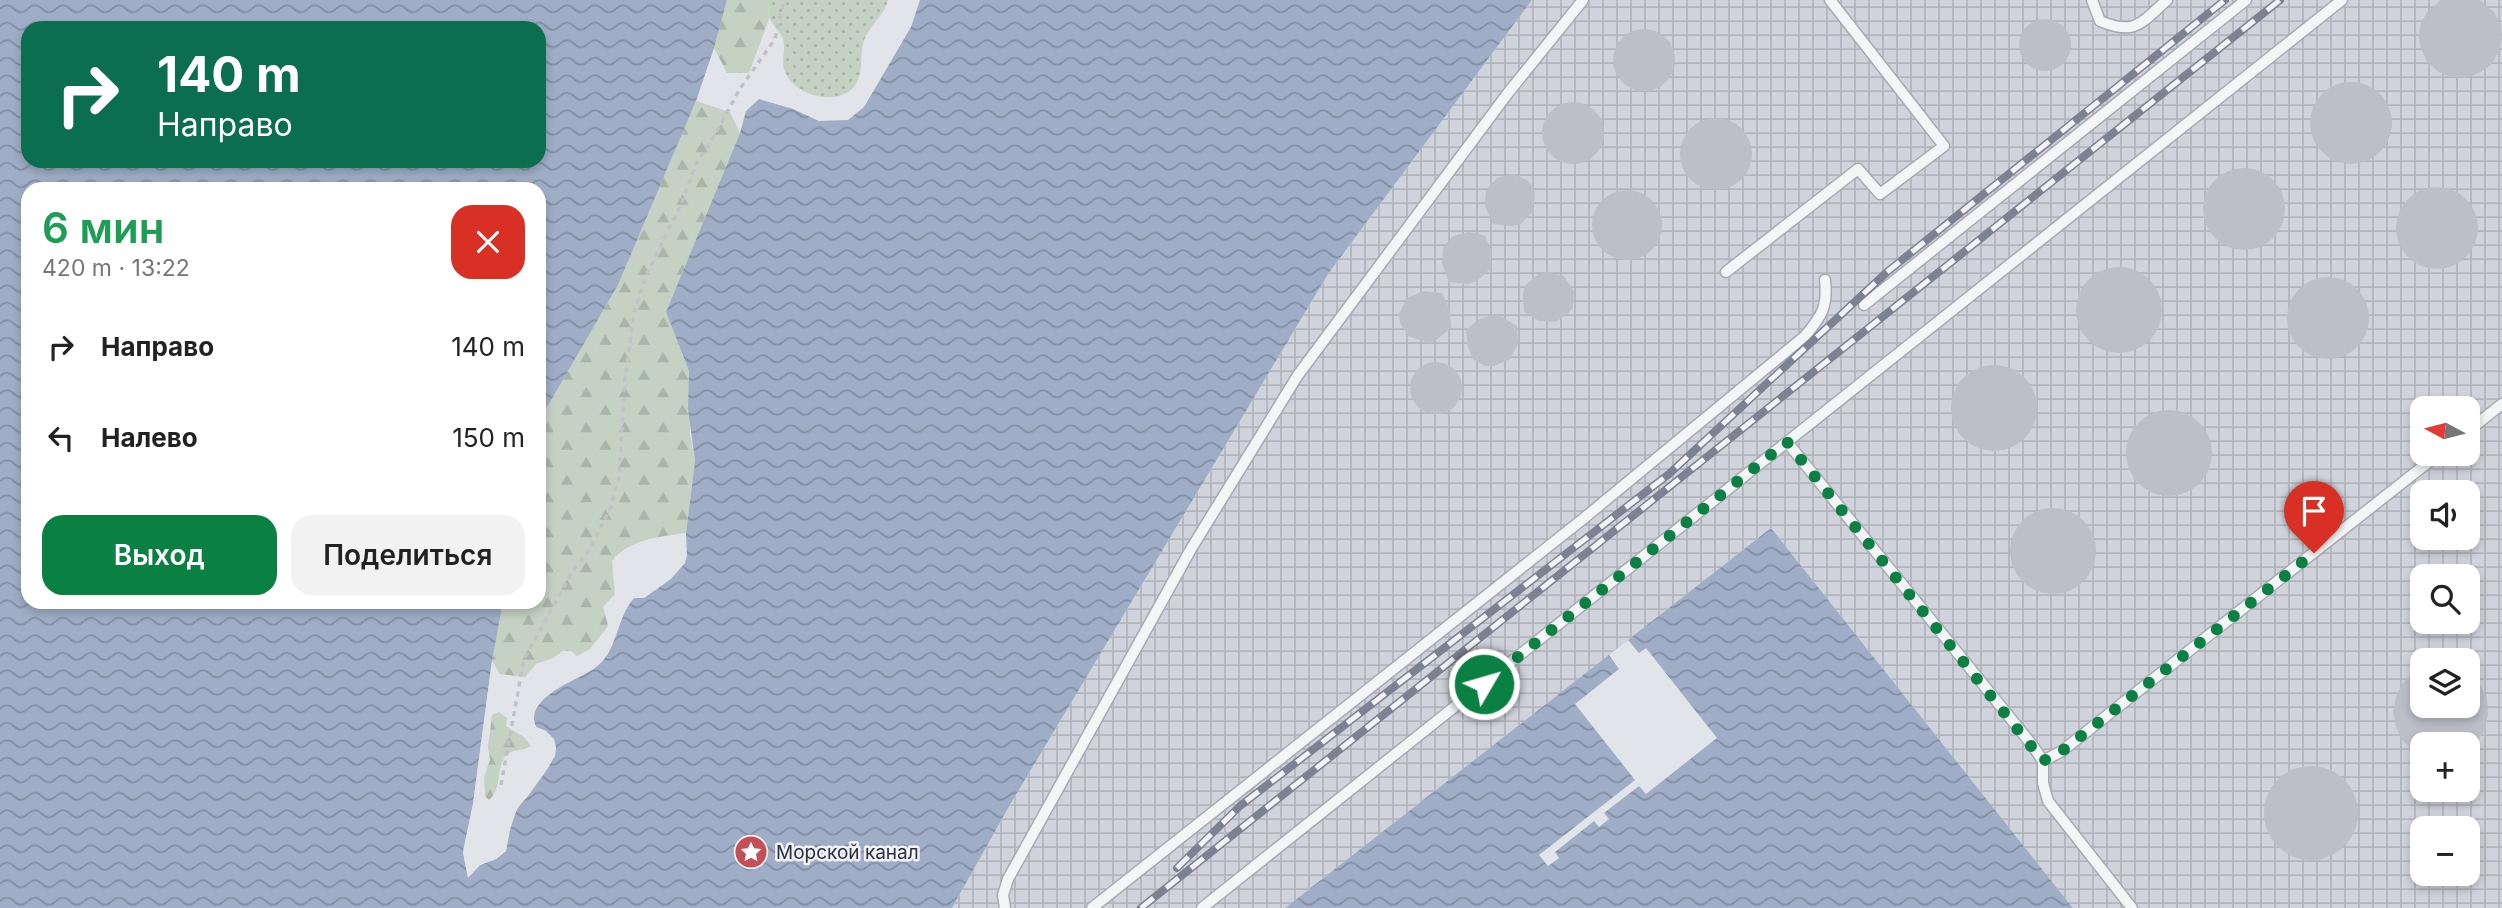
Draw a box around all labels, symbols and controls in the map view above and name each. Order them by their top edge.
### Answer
text: 140 m [157,45,301,104]
icon: right [42,49,133,140]
text: Направо [157,105,293,144]
text: 6 мин [42,202,164,253]
button: close [451,205,525,279]
text: 420 m · 13:22 [42,254,190,282]
icon: right [42,328,80,366]
text: Направо [101,331,214,362]
text: 140 m [451,331,525,362]
north arrow [2410,396,2480,466]
map controls [2410,396,2480,886]
icon: left [42,419,80,457]
text: Налево [101,422,198,453]
text: 150 m [452,422,525,453]
button: sound [2410,480,2480,550]
pin [2284,481,2344,553]
icon: arrive [2295,492,2333,530]
button: Выход [42,515,277,595]
button: Поделиться [291,515,525,595]
button: search [2410,564,2480,634]
position arrow [1447,647,1521,721]
button: layers [2410,648,2480,718]
button: + [2410,732,2480,802]
button: − [2410,816,2480,886]
place icon: Морской канал [732,833,770,871]
place label: Морской канал [776,841,919,864]

